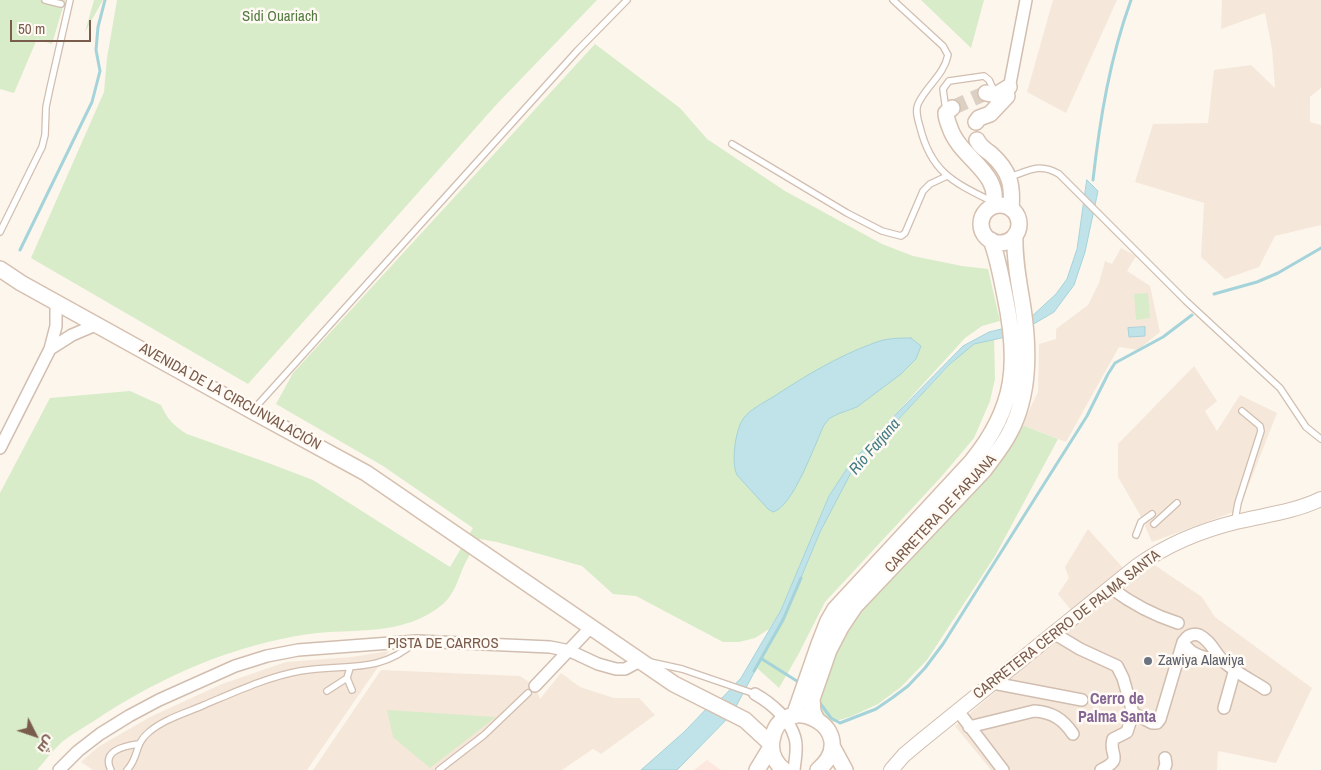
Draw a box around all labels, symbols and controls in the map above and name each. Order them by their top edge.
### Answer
park label: Sidi Ouariach [242,8,318,26]
scale bar [12,10,94,42]
text: 50 m [18,18,45,39]
street label: AVENIDA DE LA CIRCUNVALACIÓN [136,340,324,454]
water label: Río Farjana [845,415,905,479]
street label: CARRETERA DE FARJANA [882,451,1000,577]
street label: CARRETERA CERRO DE PALMA SANTA [970,547,1164,703]
street label: PISTA DE CARROS [387,635,499,653]
place label: Zawiya Alawiya [1158,652,1244,670]
marker: Zawiya Alawiya [1142,655,1154,667]
district label: Cerro de Palma Santa [1078,690,1156,728]
north arrow [10,710,60,760]
text: ش [34,732,59,758]

